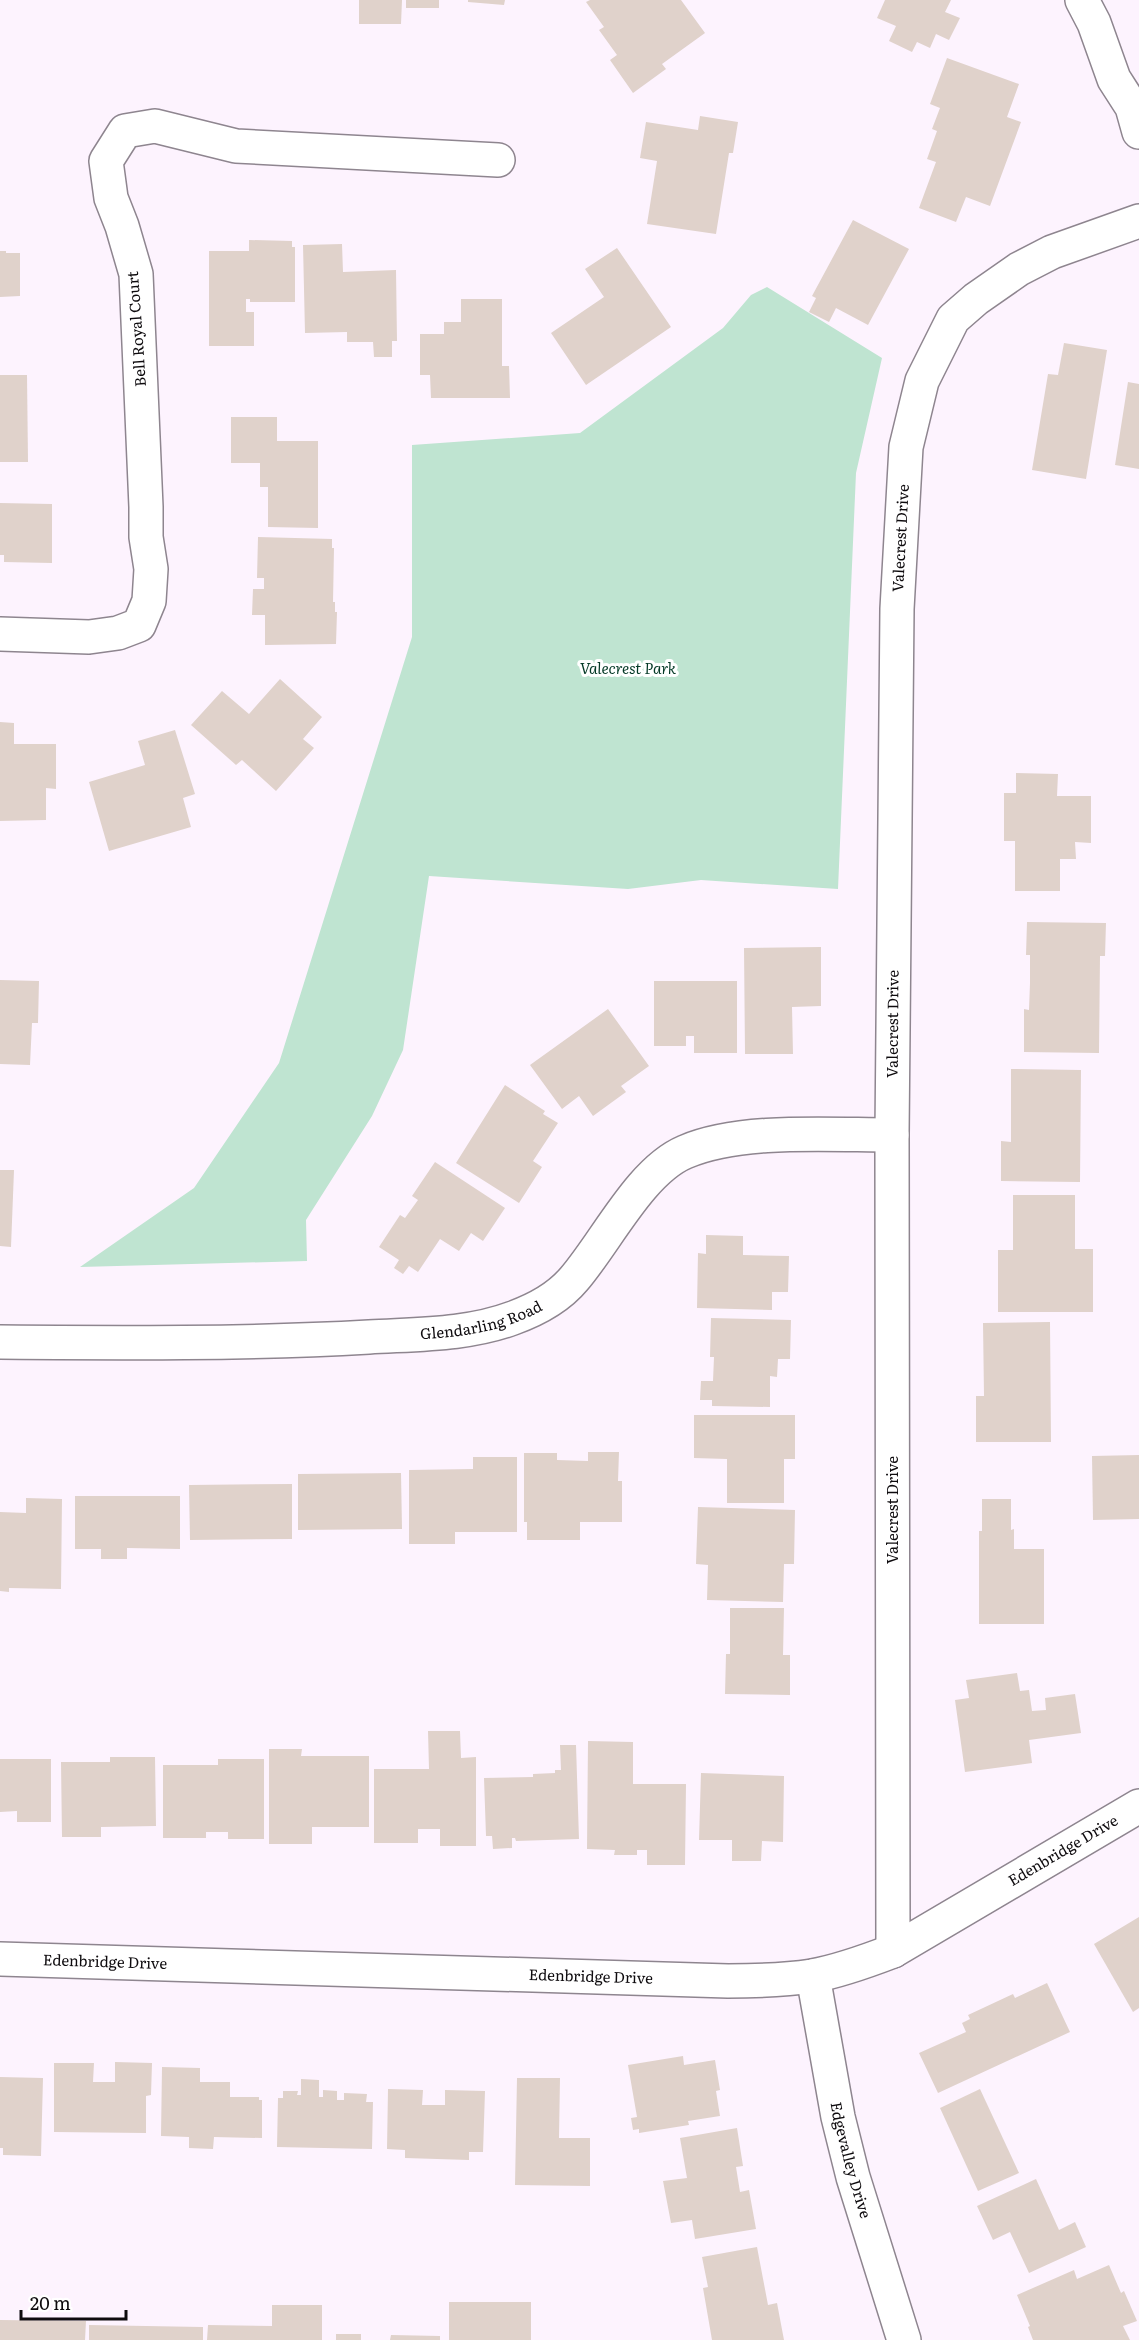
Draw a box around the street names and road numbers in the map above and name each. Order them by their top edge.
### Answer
street label: Bell Royal Court [120,270,151,388]
street label: Valecrest Drive [885,483,914,593]
street label: Valecrest Drive [880,970,904,1078]
street label: Glendarling Road [419,1294,546,1344]
street label: Valecrest Drive [880,1456,903,1564]
street label: Edenbridge Drive [1003,1808,1122,1891]
street label: Edenbridge Drive [43,1947,168,1974]
street label: Edenbridge Drive [528,1962,653,1989]
street label: Edgevalley Drive [826,2100,878,2221]

